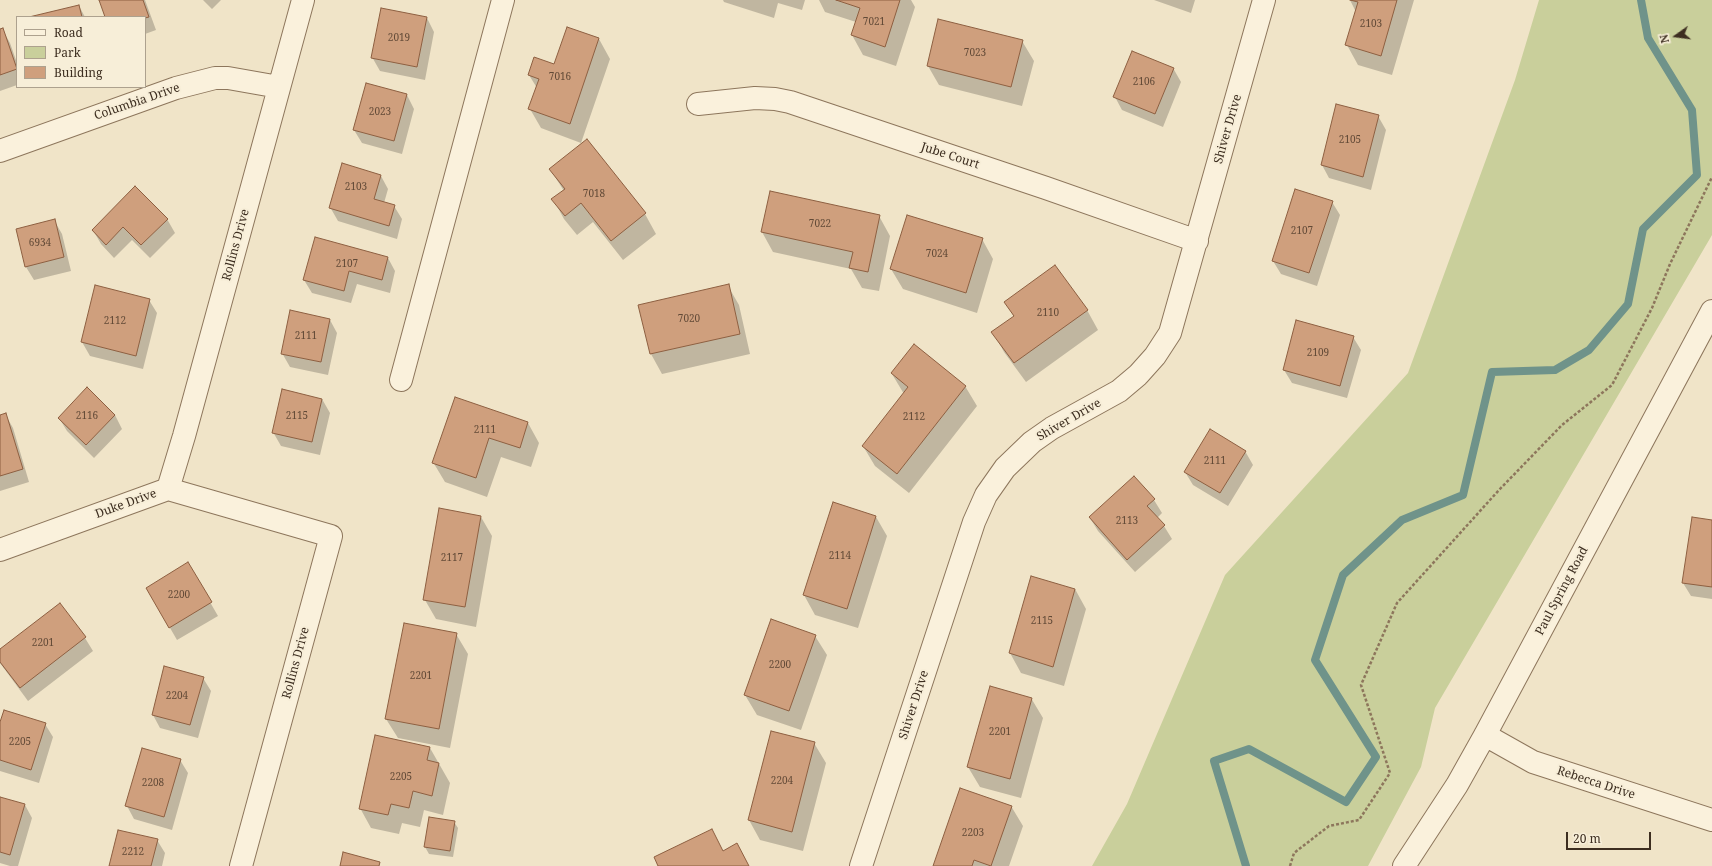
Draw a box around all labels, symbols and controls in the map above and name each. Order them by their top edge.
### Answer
legend [16,16,146,88]
house number: 7021 [863,16,885,28]
north arrow [1656,16,1696,56]
house number: 2103 [1360,18,1382,30]
text: Road [54,24,83,41]
house number: 2019 [388,32,410,44]
text: N [1656,33,1672,45]
text: Park [54,44,81,61]
house number: 7023 [964,47,986,59]
text: Building [54,64,102,81]
house number: 7016 [549,71,571,83]
house number: 2106 [1133,76,1155,88]
street label: Columbia Drive [92,81,182,123]
street label: Shiver Drive [1211,93,1245,165]
house number: 2023 [369,106,391,118]
house number: 2105 [1339,134,1361,146]
street label: Jube Court [919,140,981,172]
house number: 2103 [345,181,367,193]
house number: 7018 [583,188,605,200]
street label: Rollins Drive [219,207,253,283]
house number: 7022 [809,218,831,230]
house number: 2107 [1291,225,1313,237]
house number: 6934 [29,237,51,249]
house number: 7024 [926,248,948,260]
house number: 2107 [336,258,358,270]
house number: 2110 [1037,307,1059,319]
house number: 7020 [678,313,700,325]
house number: 2112 [104,315,126,327]
house number: 2111 [295,330,317,342]
house number: 2109 [1307,347,1329,359]
street label: Shiver Drive [1034,396,1104,444]
house number: 2116 [76,410,98,422]
house number: 2115 [286,410,308,422]
house number: 2112 [903,411,925,423]
house number: 2111 [474,424,496,436]
house number: 2111 [1204,455,1226,467]
street label: Duke Drive [93,486,159,522]
house number: 2113 [1116,515,1138,527]
street label: Paul Spring Road [1533,544,1591,638]
house number: 2114 [829,550,851,562]
house number: 2117 [441,552,463,564]
house number: 2200 [168,589,190,601]
house number: 2115 [1031,615,1053,627]
street label: Rollins Drive [279,625,313,701]
house number: 2201 [32,637,54,649]
house number: 2200 [769,659,791,671]
street label: Shiver Drive [896,669,932,741]
house number: 2201 [410,670,432,682]
house number: 2204 [166,690,188,702]
house number: 2201 [989,726,1011,738]
house number: 2205 [9,736,31,748]
street label: Rebecca Drive [1555,764,1637,802]
house number: 2205 [390,771,412,783]
house number: 2204 [771,775,793,787]
house number: 2208 [142,777,164,789]
scale bar [1568,824,1653,850]
house number: 2203 [962,827,984,839]
text: 20 m [1573,830,1601,847]
house number: 2212 [122,846,144,858]

